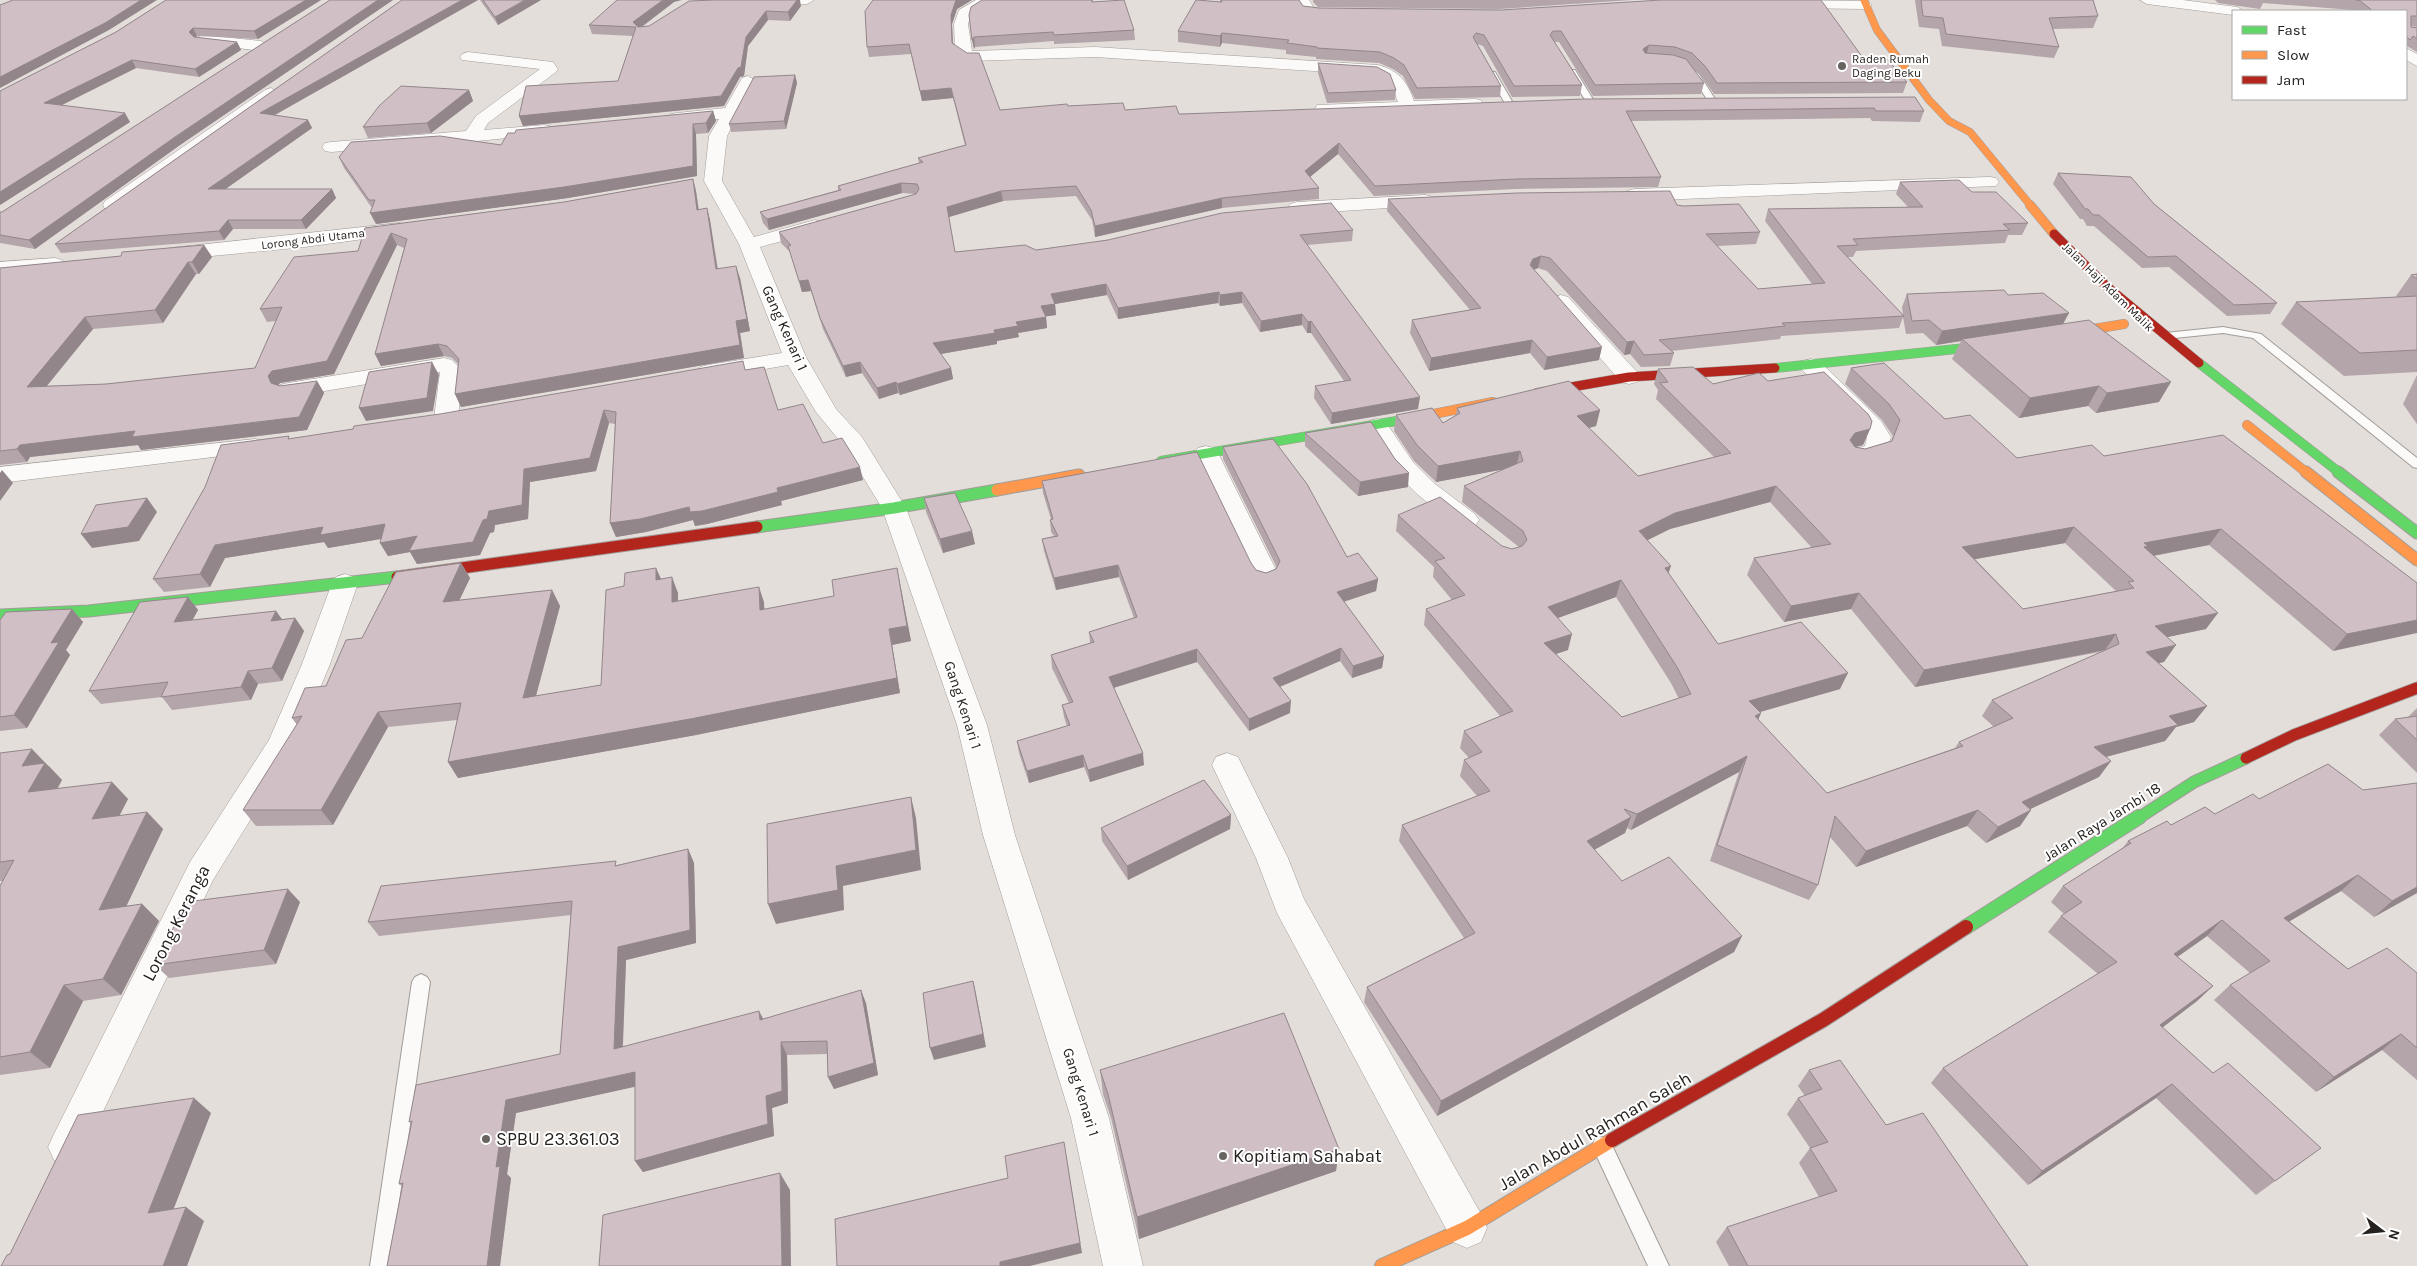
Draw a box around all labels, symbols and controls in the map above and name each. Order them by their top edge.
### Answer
legend [2232,10,2407,100]
text: Fast [2277,21,2307,39]
text: Slow [2277,46,2309,64]
place label: Raden Rumah Daging Beku [1852,52,1929,80]
marker: Raden Rumah Daging Beku [1836,60,1848,72]
text: Jam [2277,71,2305,89]
street label: Lorong Abdi Utama [260,226,366,252]
street label: Jalan Haji Adam Malik [2059,240,2157,334]
street label: Gang Kenari 1 [758,283,812,373]
street label: Gang Kenari 1 [940,659,986,751]
street label: Jalan Raya Jambi 18 [2040,779,2164,865]
street label: Lorong Keranga [137,861,215,985]
street label: Gang Kenari 1 [1059,1046,1103,1138]
street label: Jalan Abdul Rahman Saleh [1495,1067,1695,1195]
place label: SPBU 23.361.03 [496,1128,620,1150]
marker: SPBU 23.361.03 [480,1133,492,1145]
place label: Kopitiam Sahabat [1233,1145,1382,1167]
marker: Kopitiam Sahabat [1217,1150,1229,1162]
north arrow [2357,1206,2407,1256]
text: N [2384,1227,2404,1242]

